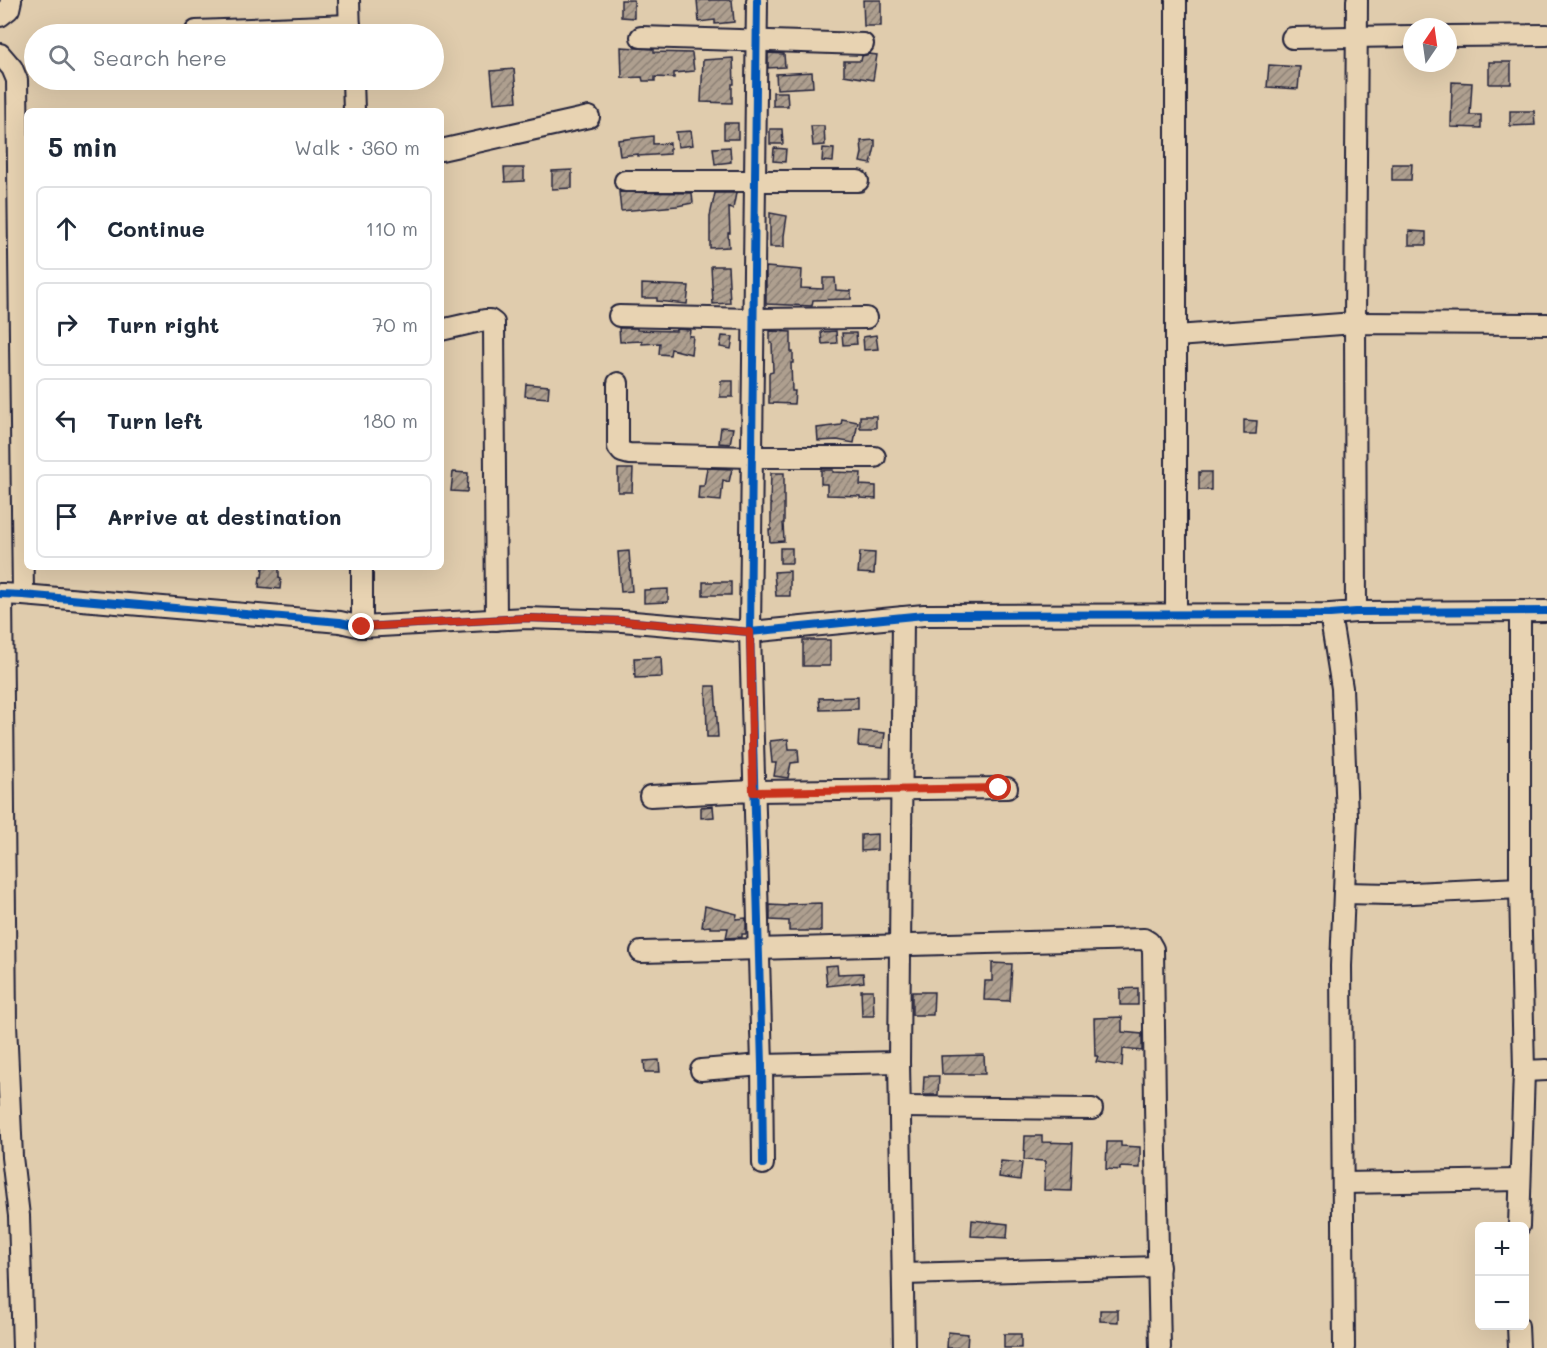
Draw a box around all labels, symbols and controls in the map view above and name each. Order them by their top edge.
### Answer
north arrow [1403,18,1457,72]
search box [24,24,444,90]
icon: search [45,41,78,74]
text: Search here [93,43,227,72]
text: 5 min [48,130,117,164]
text: Walk · 360 m [294,134,420,160]
icon: ahead [50,212,83,245]
text: Continue [107,214,205,243]
text: 110 m [365,215,418,241]
icon: right [50,308,83,341]
text: Turn right [107,310,219,339]
text: 70 m [372,311,418,337]
icon: left [50,404,83,437]
text: Turn left [107,406,203,435]
text: 180 m [362,407,418,433]
icon: arrive [50,500,83,533]
text: Arrive at destination [107,502,342,531]
route end [348,613,374,639]
route start [985,774,1011,800]
map controls [1475,1222,1529,1330]
button: + [1475,1222,1529,1276]
button: − [1475,1276,1529,1330]

